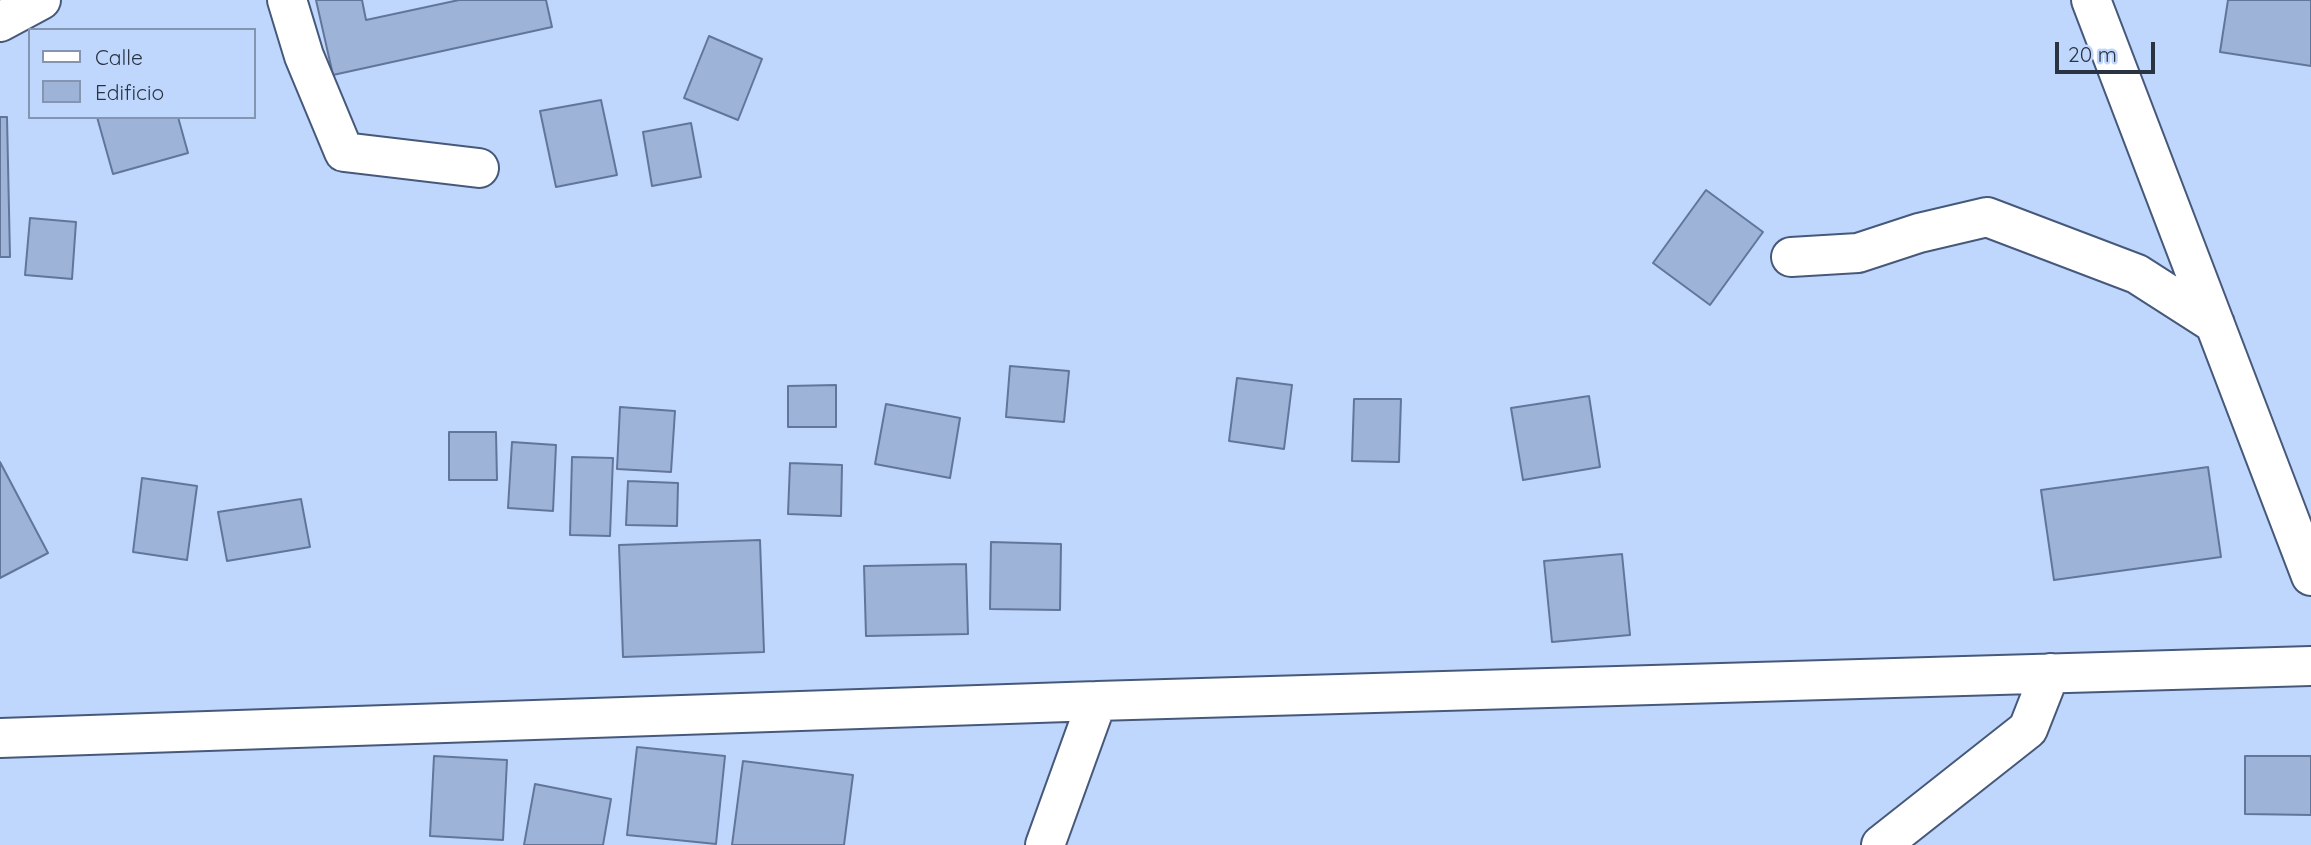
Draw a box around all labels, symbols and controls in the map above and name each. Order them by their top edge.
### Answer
legend [28,28,256,119]
scale bar [2059,28,2159,72]
text: 20 m [2068,41,2117,67]
text: Calle [95,44,143,70]
text: Edificio [95,79,164,105]

